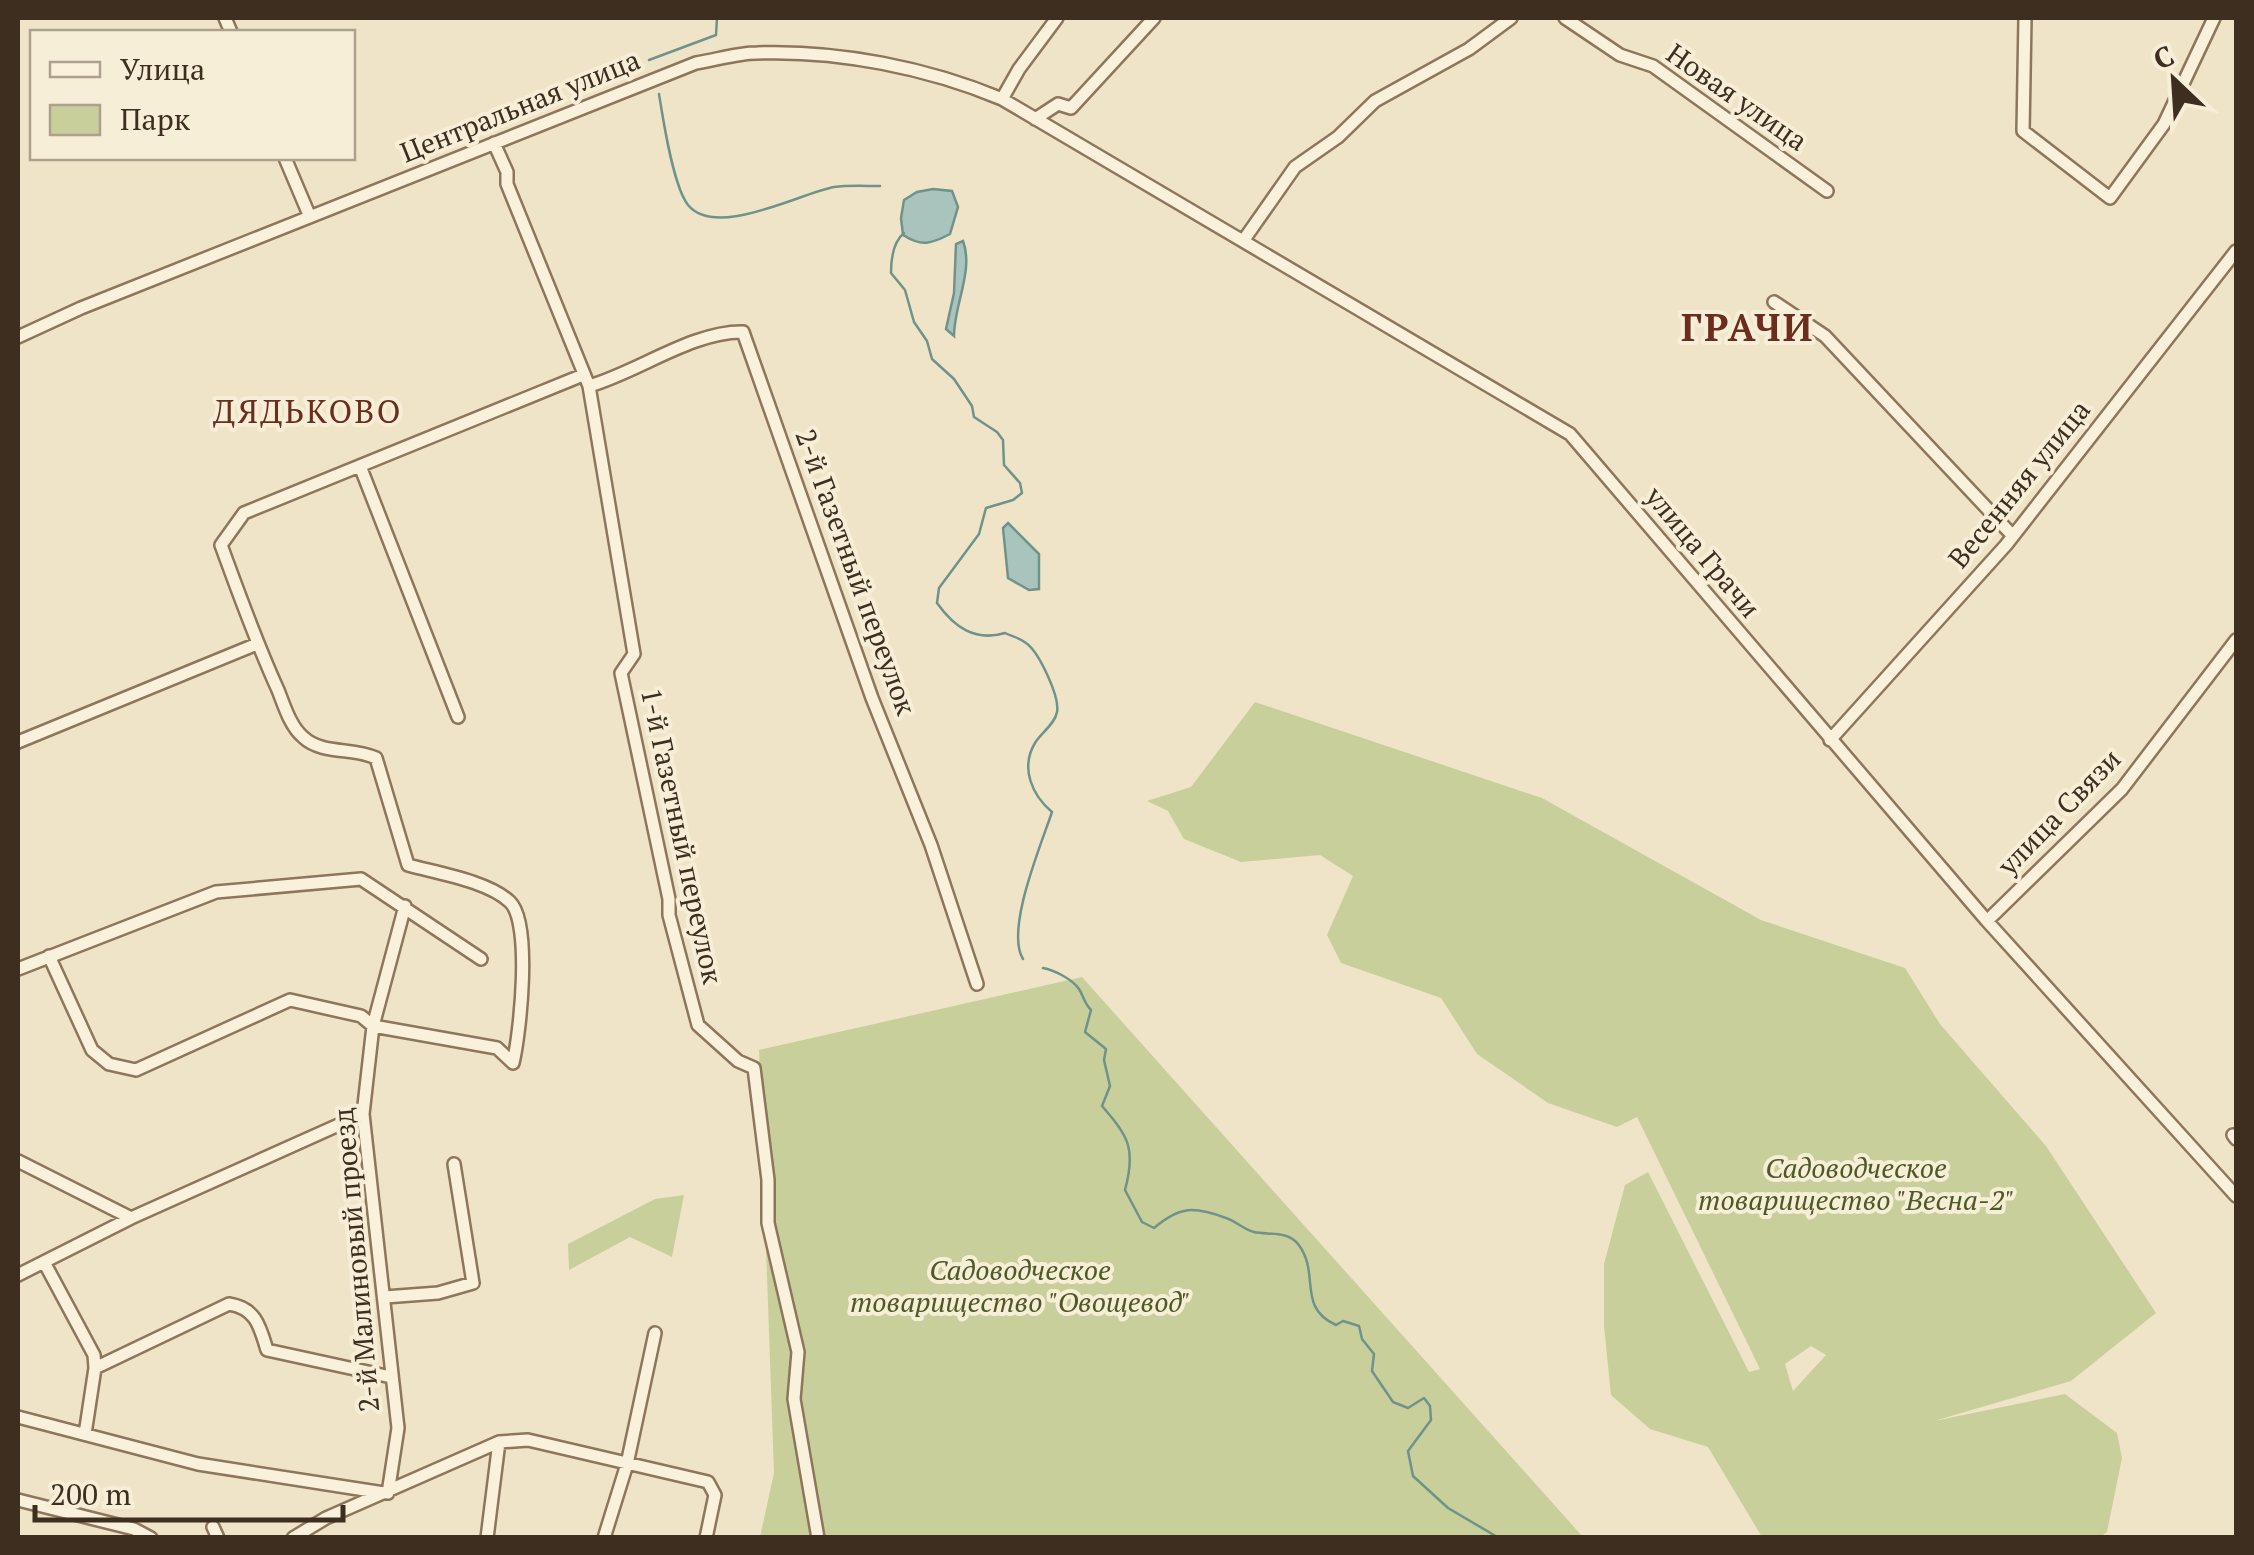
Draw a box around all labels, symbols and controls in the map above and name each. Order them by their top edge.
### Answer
legend [30,30,355,160]
north arrow [2124,30,2224,130]
street label: Новая улица [1660,35,1815,159]
text: С [2147,36,2179,78]
street label: Центральная улица [395,41,645,170]
text: Улица [120,49,205,89]
text: Парк [120,99,191,139]
district label: ГРАЧИ [1681,302,1815,352]
district label: ДЯДЬКОВО [213,390,403,432]
street label: Весенняя улица [1939,392,2098,575]
street label: 2-й Газетный переулок [788,424,926,721]
street label: улица Грачи [1637,478,1769,625]
street label: 1-й Газетный переулок [633,685,732,988]
street label: улица Связи [1988,741,2128,884]
street label: 2-й Малиновый проезд [324,1106,387,1414]
park label: Садоводческое товарищество "Весна-2" [1698,1149,2014,1218]
park label: Садоводческое товарищество "Овощевод" [850,1251,1190,1320]
scale bar [35,1460,342,1522]
text: 200 m [50,1474,131,1514]

